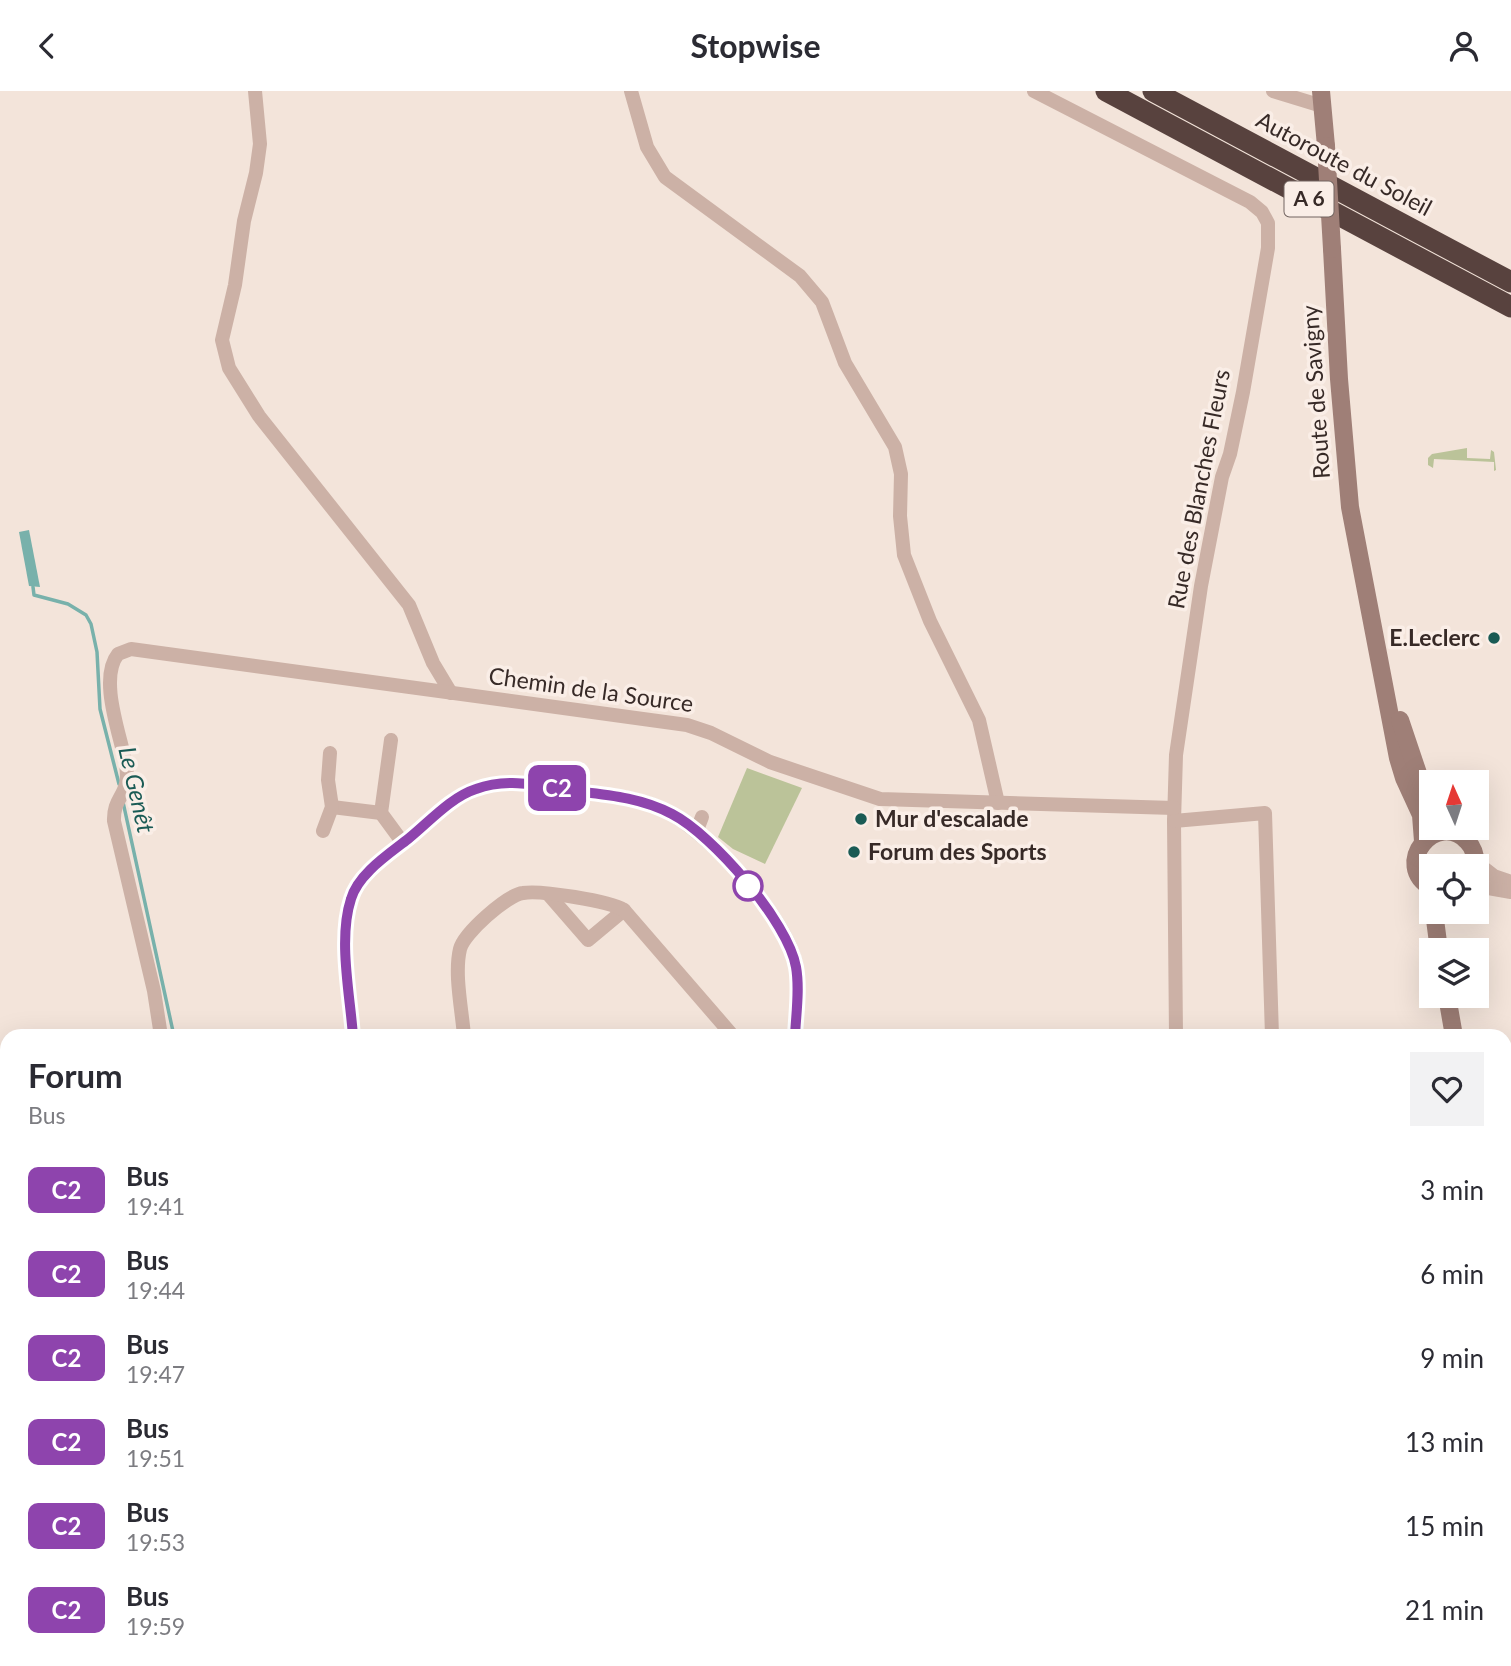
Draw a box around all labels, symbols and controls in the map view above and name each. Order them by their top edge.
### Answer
text: Stopwise [691,26,820,65]
icon: back [28,27,66,65]
icon: person [1445,27,1483,65]
street label: Autoroute du Soleil [1252,105,1437,221]
road number: A 6 [1284,181,1334,217]
street label: Route de Savigny [1295,304,1335,480]
street label: Rue des Blanches Fleurs [1161,367,1235,611]
place label: E.Leclerc [1389,623,1480,651]
marker: E.Leclerc [1486,630,1502,646]
street label: Chemin de la Source [487,661,695,717]
water label: Le Genêt [113,744,162,836]
line badge: C2 [526,765,588,811]
north arrow [1419,770,1489,840]
map controls [1419,770,1489,1008]
text: C2 [542,773,572,802]
place label: Mur d'escalade [875,804,1028,832]
marker: Mur d'escalade [853,811,869,827]
place label: Forum des Sports [868,837,1047,865]
marker: Forum des Sports [846,844,862,860]
button: locate [1419,854,1489,924]
unlabelled marker [733,871,763,901]
button: layers [1419,938,1489,1008]
button: heart [1410,1052,1484,1126]
text: Forum [28,1055,123,1095]
text: Bus [28,1101,65,1129]
text: Bus [126,1160,169,1192]
text: 3 min [1420,1174,1484,1206]
text: C2 [52,1175,81,1204]
text: 19:41 [126,1192,185,1220]
text: Bus [126,1244,169,1276]
text: 6 min [1420,1258,1484,1290]
text: C2 [52,1259,81,1288]
text: 19:44 [126,1276,185,1304]
text: Bus [126,1328,169,1360]
text: 9 min [1420,1342,1484,1374]
text: C2 [52,1343,81,1372]
text: 19:47 [126,1360,185,1388]
text: Bus [126,1412,169,1444]
text: 13 min [1405,1426,1484,1458]
text: C2 [52,1427,81,1456]
text: 19:51 [126,1444,185,1472]
text: Bus [126,1496,169,1528]
text: 15 min [1405,1510,1484,1542]
text: C2 [52,1511,81,1540]
text: 19:53 [126,1528,185,1556]
text: Bus [126,1580,169,1612]
text: 21 min [1405,1594,1484,1626]
text: C2 [52,1595,81,1624]
text: 19:59 [126,1612,185,1640]

